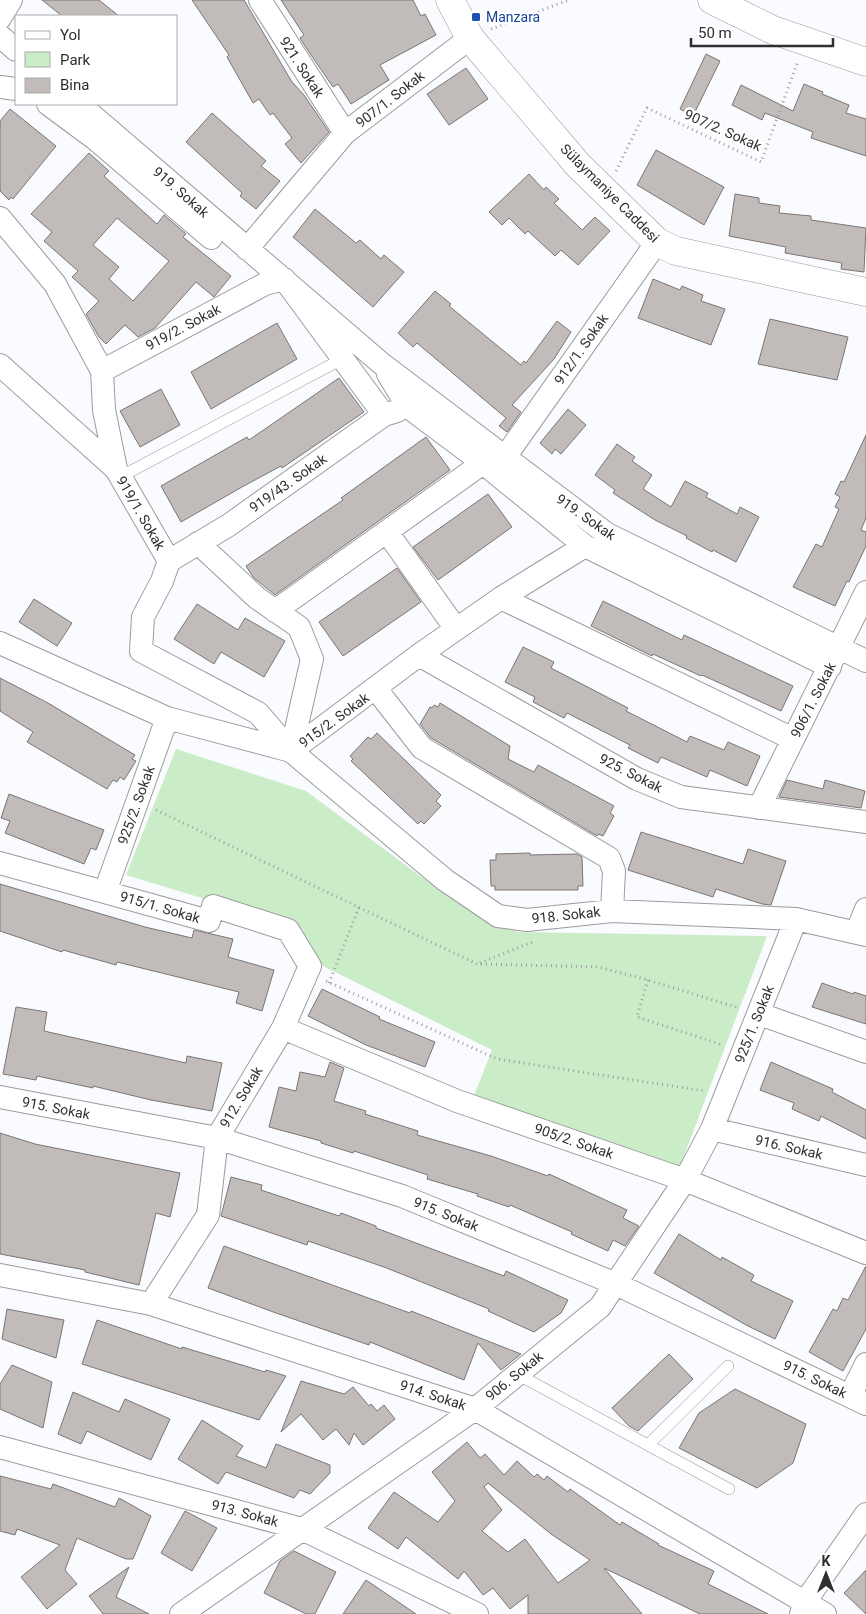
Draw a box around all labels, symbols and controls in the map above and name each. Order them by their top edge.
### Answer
place label: Manzara [486,9,540,25]
marker: Manzara [470,11,482,23]
legend [15,15,178,105]
scale bar [691,15,834,47]
text: 50 m [698,24,732,42]
text: Yol [60,26,81,44]
street label: 921. Sokak [277,34,328,101]
text: Park [60,51,91,69]
street label: 907/1. Sokak [353,67,428,131]
text: Bina [60,76,89,94]
street label: 907/2. Sokak [682,106,765,154]
street label: Sülaymaniye Caddesi [557,140,663,246]
street label: 919. Sokak [150,163,213,221]
street label: 919/2. Sokak [143,300,224,353]
street label: 912/1. Sokak [551,310,612,387]
street label: 919/43. Sokak [246,450,330,515]
street label: 919/1. Sokak [113,473,169,554]
street label: 919. Sokak [553,491,620,544]
street label: 906/1. Sokak [787,659,839,740]
street label: 915/2. Sokak [296,689,373,751]
street label: 925. Sokak [597,750,666,796]
street label: 925/2. Sokak [114,763,158,847]
street label: 915/1. Sokak [118,888,203,926]
street label: 918. Sokak [531,903,602,927]
street label: 925/1. Sokak [731,982,777,1065]
street label: 912. Sokak [216,1063,266,1131]
street label: 915. Sokak [21,1094,92,1123]
street label: 905/2. Sokak [532,1120,616,1162]
street label: 916. Sokak [754,1131,825,1163]
street label: 915. Sokak [411,1194,482,1235]
street label: 906. Sokak [482,1348,546,1404]
street label: 915. Sokak [781,1357,850,1402]
street label: 914. Sokak [398,1377,469,1414]
street label: 913. Sokak [210,1496,281,1530]
north arrow [801,1549,851,1599]
text: K [822,1553,831,1569]

